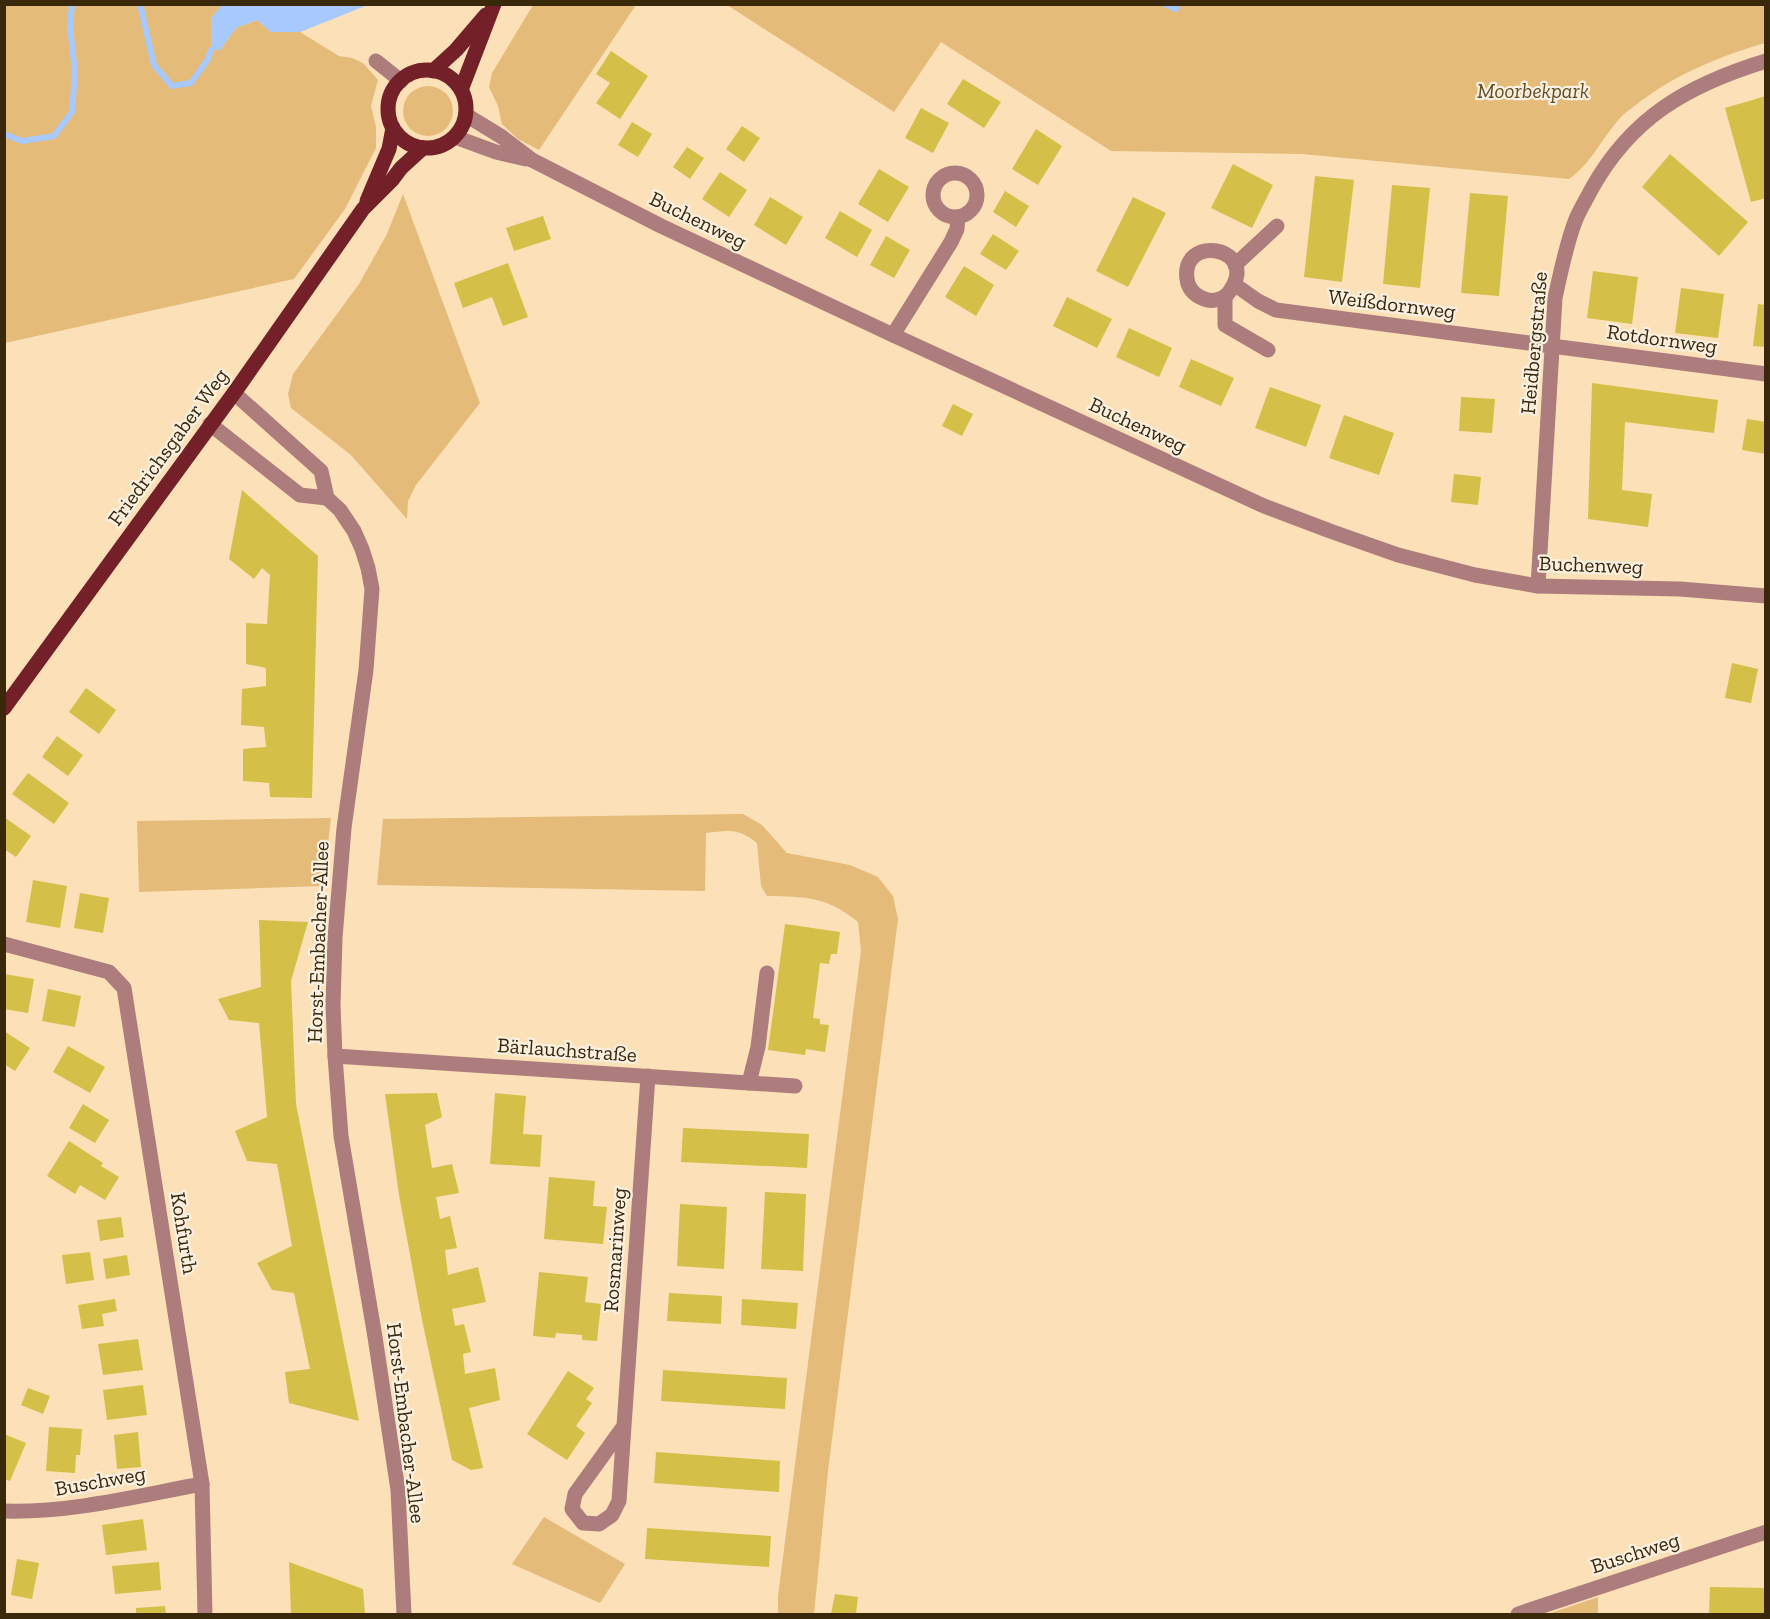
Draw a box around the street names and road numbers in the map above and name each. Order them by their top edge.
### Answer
street label: Buchenweg [646,185,751,254]
street label: Heidbergstraße [1515,270,1552,416]
street label: Weißdornweg [1327,283,1458,324]
street label: Rotdornweg [1605,318,1719,359]
street label: Friedrichsgaber Weg [102,363,233,530]
street label: Buchenweg [1085,391,1191,458]
street label: Buchenweg [1538,550,1644,579]
street label: Horst-Embacher-Allee [301,841,334,1043]
street label: Bärlauchstraße [496,1032,638,1067]
street label: Rosmarinweg [598,1187,631,1313]
street label: Kohfurth [166,1190,203,1276]
street label: Horst-Embacher-Allee [382,1321,431,1525]
street label: Buschweg [52,1460,148,1501]
street label: Buschweg [1587,1526,1683,1579]

